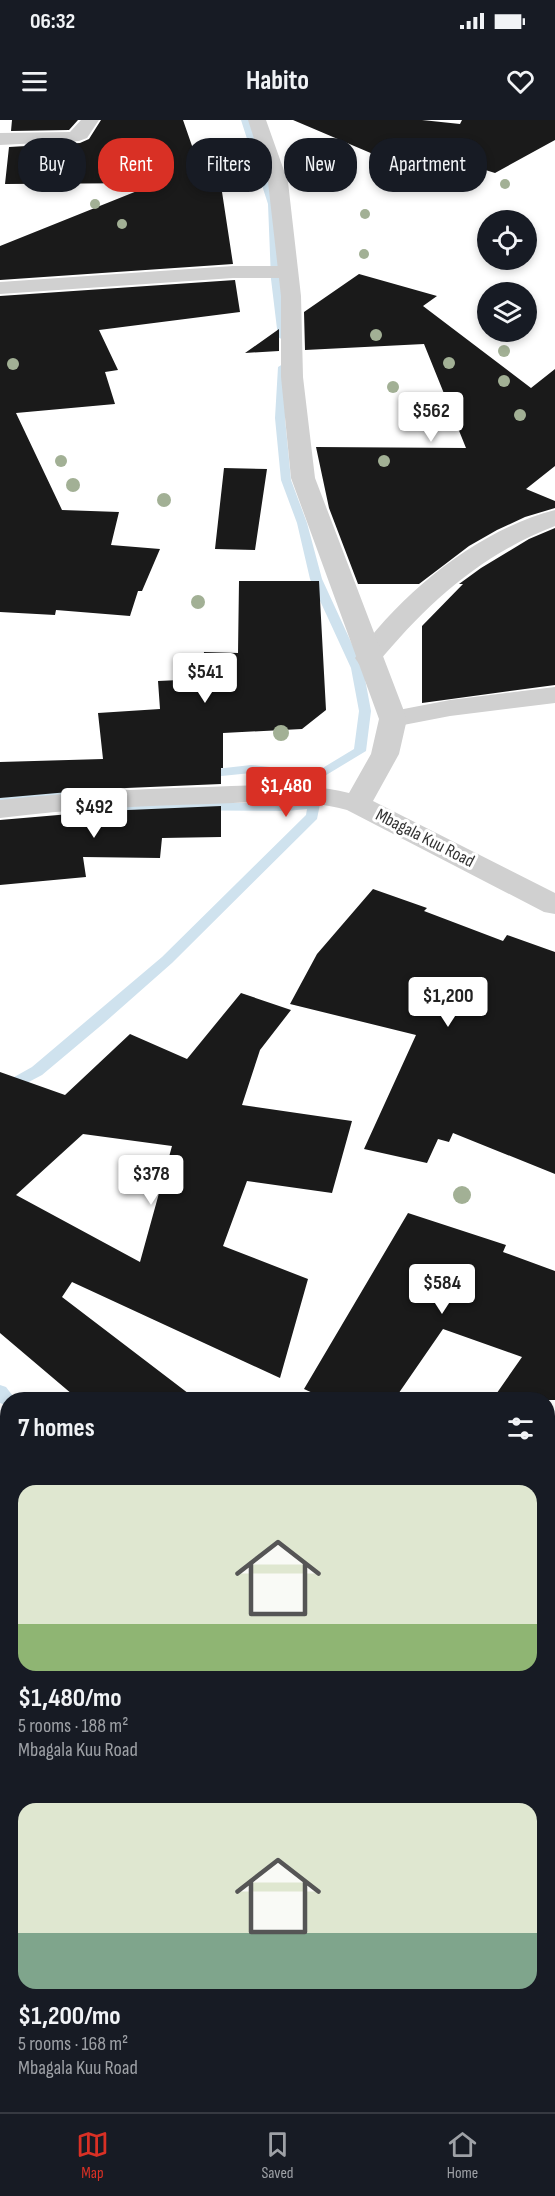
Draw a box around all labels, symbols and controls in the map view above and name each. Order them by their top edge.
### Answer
text: 06:32 [30,8,75,35]
icon: menu [18,65,51,98]
text: Habito [246,65,309,97]
icon: heart [504,65,537,98]
chip: Buy [18,138,86,192]
chip: Rent [98,138,174,192]
chip: Filters [186,138,272,192]
chip: New [284,138,357,192]
chip: Apartment [369,138,487,192]
map controls [477,210,537,342]
button: locate [477,210,537,270]
button: layers [477,282,537,342]
pin: $562 [395,392,467,443]
text: $562 [412,399,450,423]
pin: $541 [169,653,241,704]
text: $541 [187,660,223,684]
pin: $1,480 [237,767,335,818]
text: $1,480 [260,774,312,798]
pin: $492 [58,788,130,839]
text: $492 [75,795,113,819]
street label: Mbagala Kuu Road [372,804,478,872]
pin: $1,200 [399,977,497,1028]
text: $1,200 [423,984,473,1008]
pin: $378 [115,1155,187,1206]
text: $378 [132,1162,170,1186]
pin: $584 [406,1264,478,1315]
text: $584 [423,1271,461,1295]
icon: filters [504,1412,537,1445]
text: 7 homes [18,1413,95,1444]
icon: home [224,1524,332,1632]
text: $1,480/mo [18,1683,121,1714]
text: 5 rooms · 188 m² [18,1714,128,1738]
text: Mbagala Kuu Road [18,1738,138,1762]
icon: home [224,1842,332,1950]
text: $1,200/mo [18,2001,121,2032]
text: 5 rooms · 168 m² [18,2032,128,2056]
text: Mbagala Kuu Road [18,2056,138,2080]
tab: Map [76,2128,109,2183]
tab: Saved [261,2128,294,2183]
tab: Home [446,2128,479,2183]

